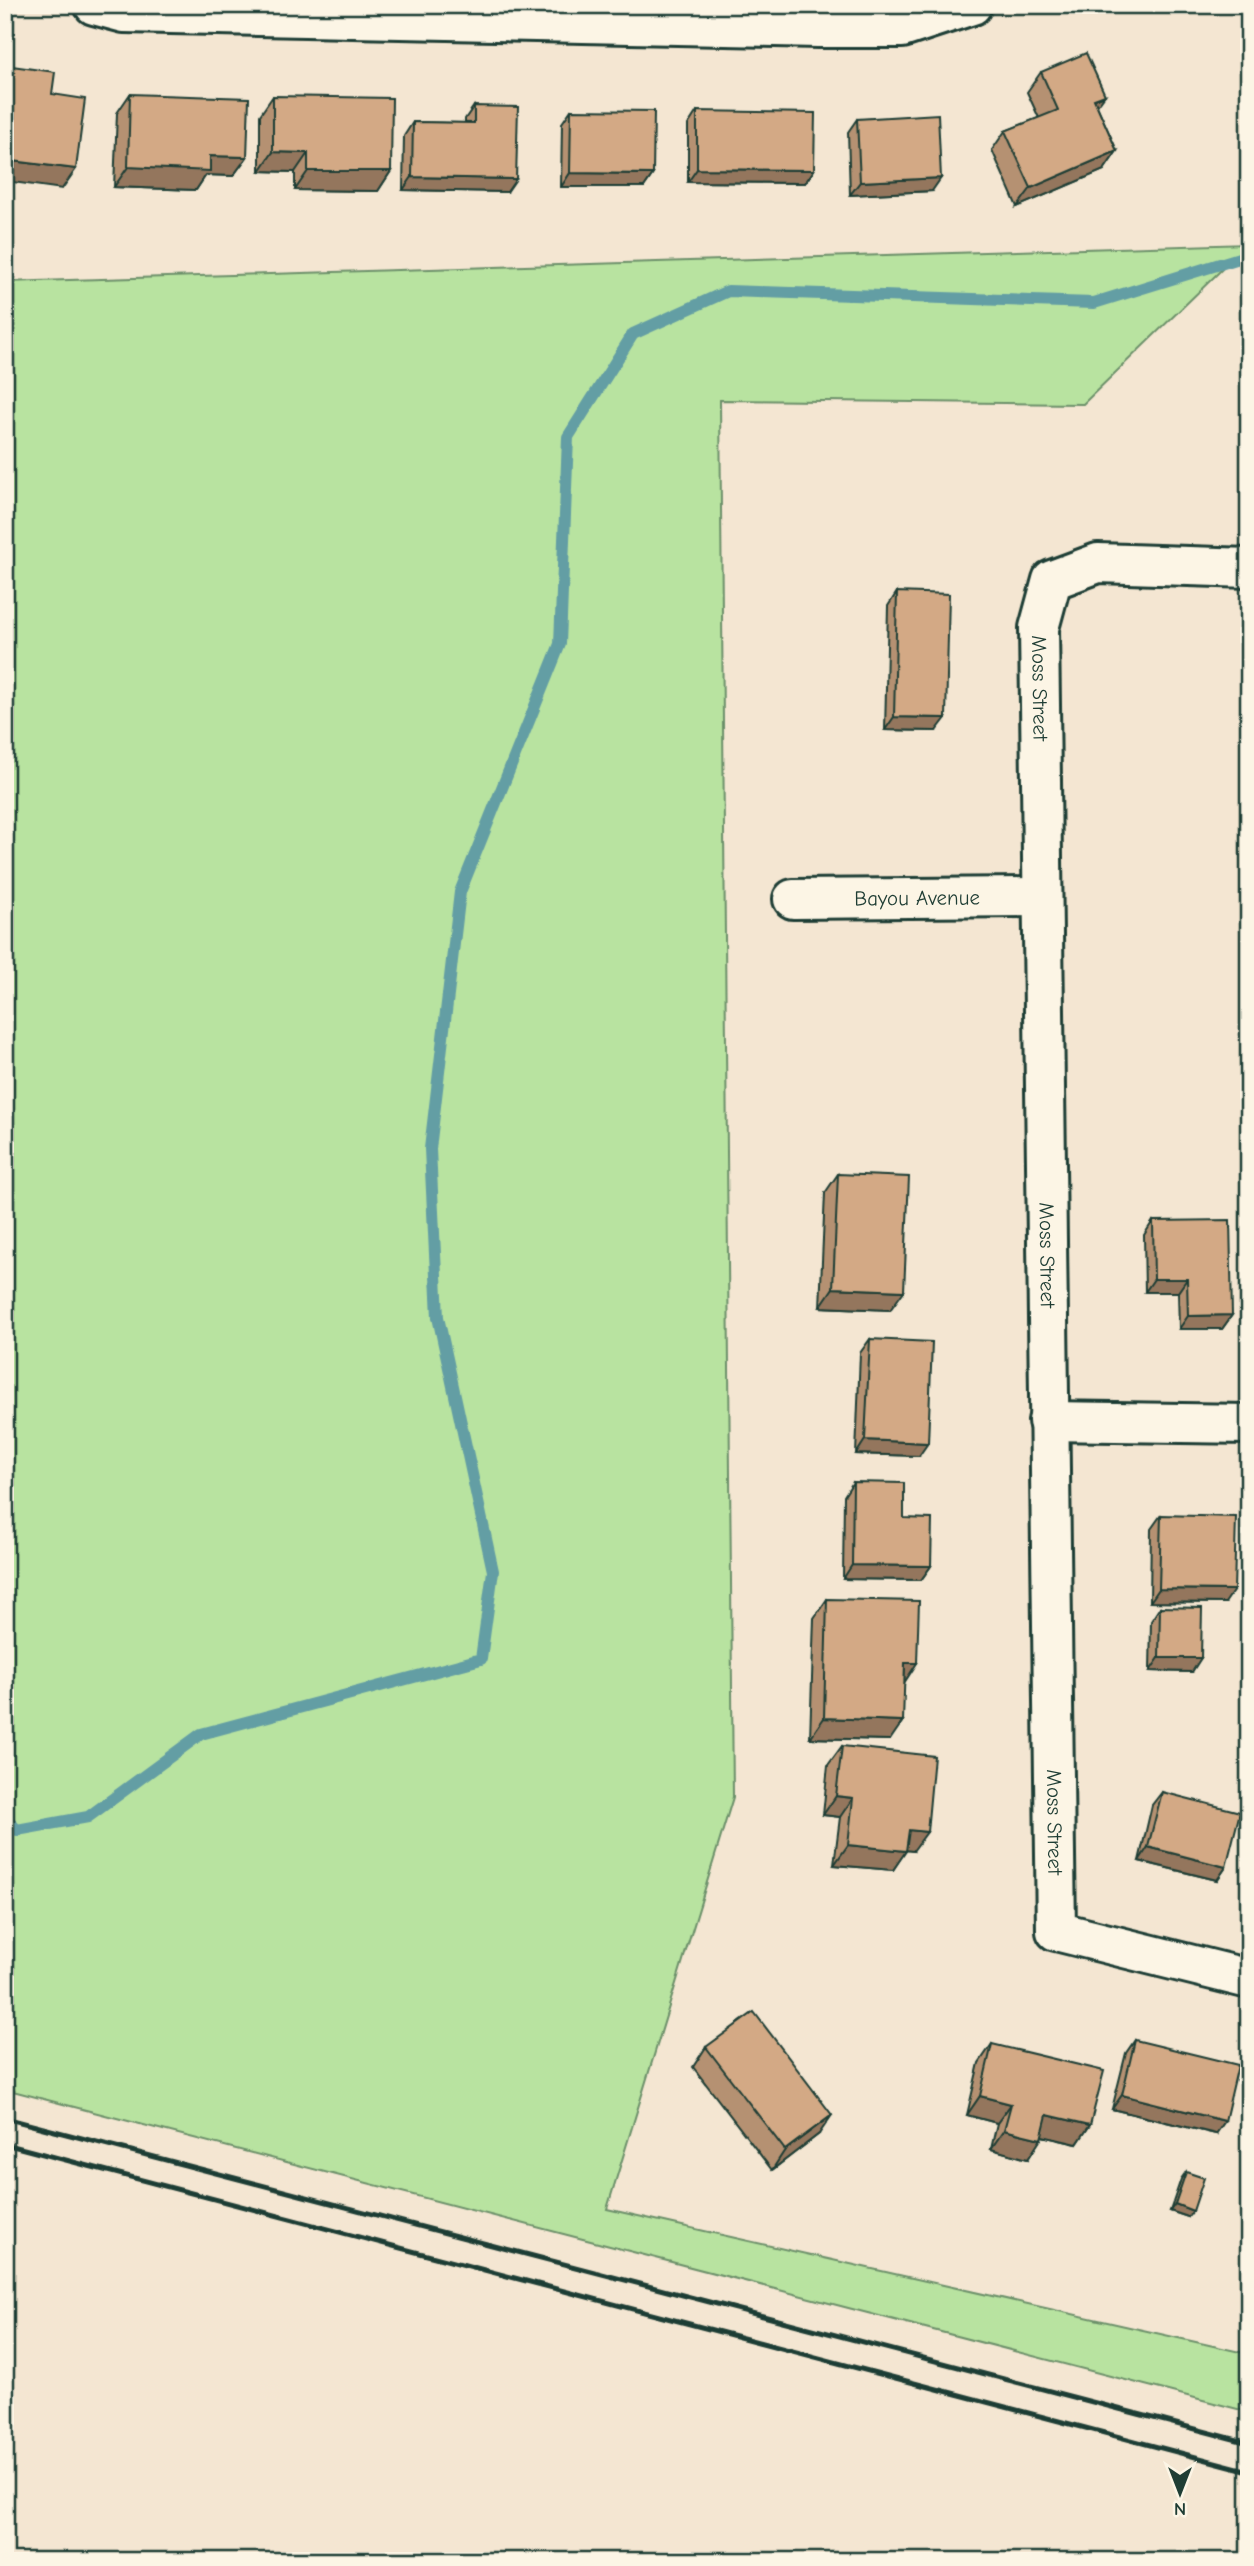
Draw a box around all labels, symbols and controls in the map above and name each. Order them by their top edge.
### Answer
street label: Moss Street [1027,635,1052,742]
street label: Bayou Avenue [854,885,980,911]
street label: Moss Street [1034,1202,1060,1309]
street label: Moss Street [1042,1769,1067,1876]
north arrow [1146,2458,1216,2528]
text: N [1174,2498,1186,2520]

